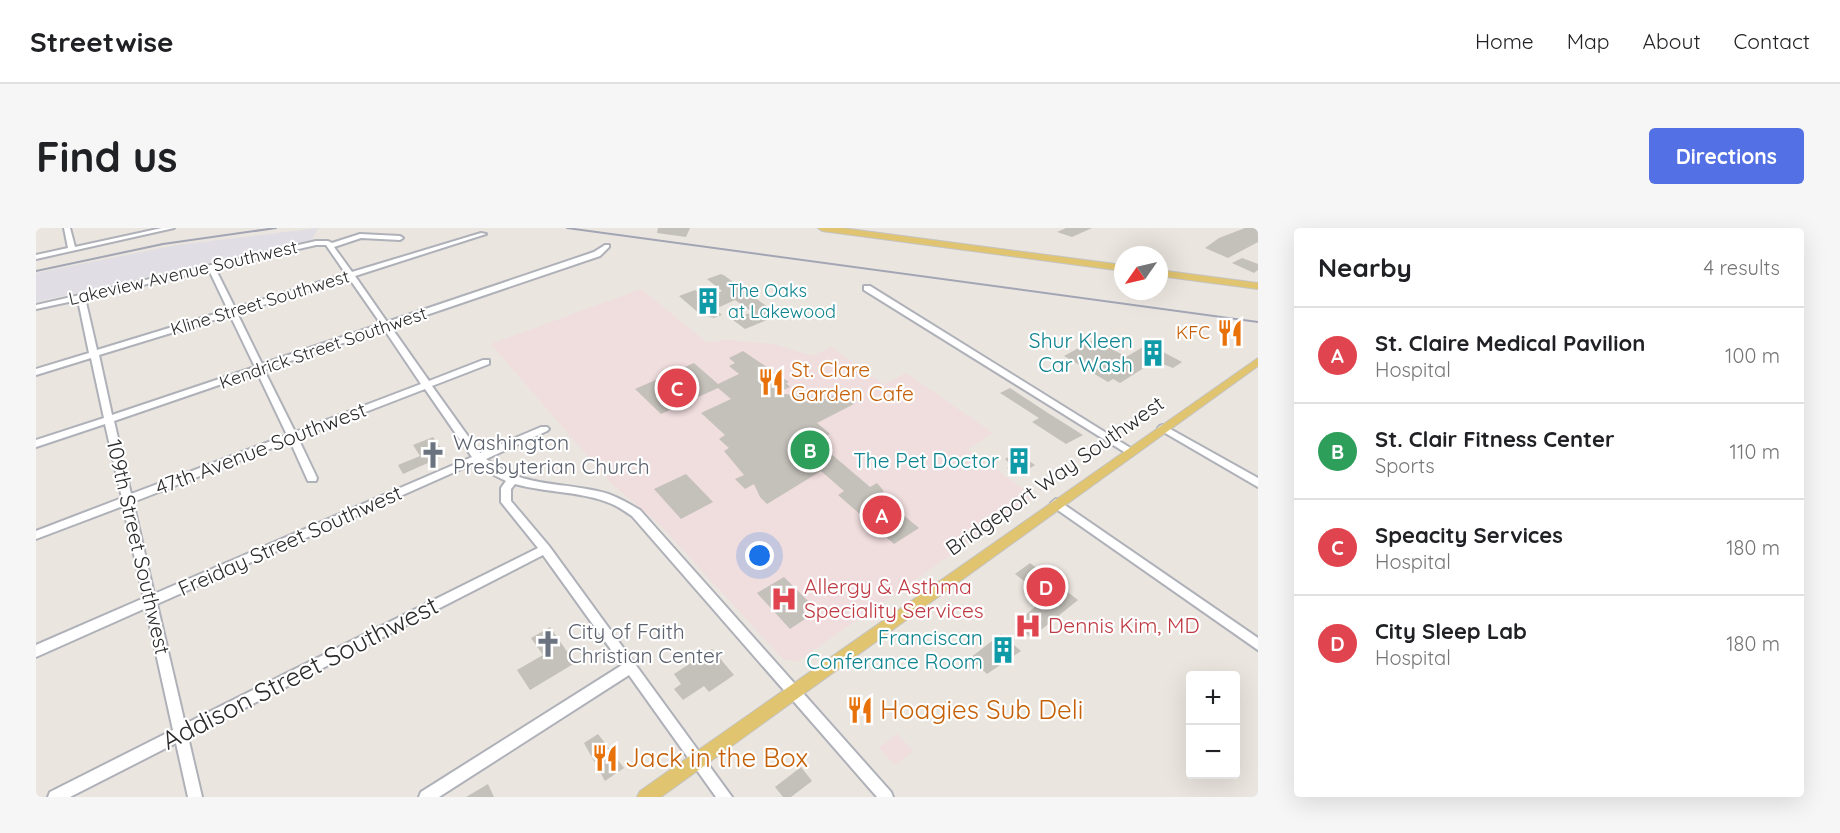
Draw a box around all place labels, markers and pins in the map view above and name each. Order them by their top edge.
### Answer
place label: The Oaks at Lakewood [728,279,836,323]
building icon: The Oaks at Lakewood [693,286,723,316]
restaurant icon: KFC [1215,318,1245,348]
place label: KFC [1176,321,1210,344]
place label: Shur Kleen Car Wash [1029,327,1133,377]
building icon: Shur Kleen Car Wash [1138,338,1168,368]
place label: St. Clare Garden Cafe [791,356,914,406]
pin: C [658,366,696,410]
restaurant icon: St. Clare Garden Cafe [756,367,786,397]
pin: B [790,428,830,472]
place label: Washington Presbyterian Church [453,429,650,479]
church icon: Washington Presbyterian Church [418,440,448,470]
building icon: The Pet Doctor [1004,446,1034,476]
place label: The Pet Doctor [853,447,999,473]
pin: A [862,492,902,538]
pin: D [1026,564,1066,610]
place label: Allergy & Asthma Speciality Services [804,573,984,623]
hospital icon: Allergy & Asthma Speciality Services [769,584,799,614]
hospital icon: Dennis Kim, MD [1013,611,1043,641]
place label: Dennis Kim, MD [1048,612,1200,638]
place label: City of Faith Christian Center [568,618,723,668]
place label: Franciscan Conferance Room [806,624,983,674]
church icon: City of Faith Christian Center [533,629,563,659]
building icon: Franciscan Conferance Room [988,635,1018,665]
place label: Hoagies Sub Deli [880,693,1083,726]
restaurant icon: Hoagies Sub Deli [845,695,875,725]
place label: Jack in the Box [625,741,808,774]
restaurant icon: Jack in the Box [590,743,620,773]

